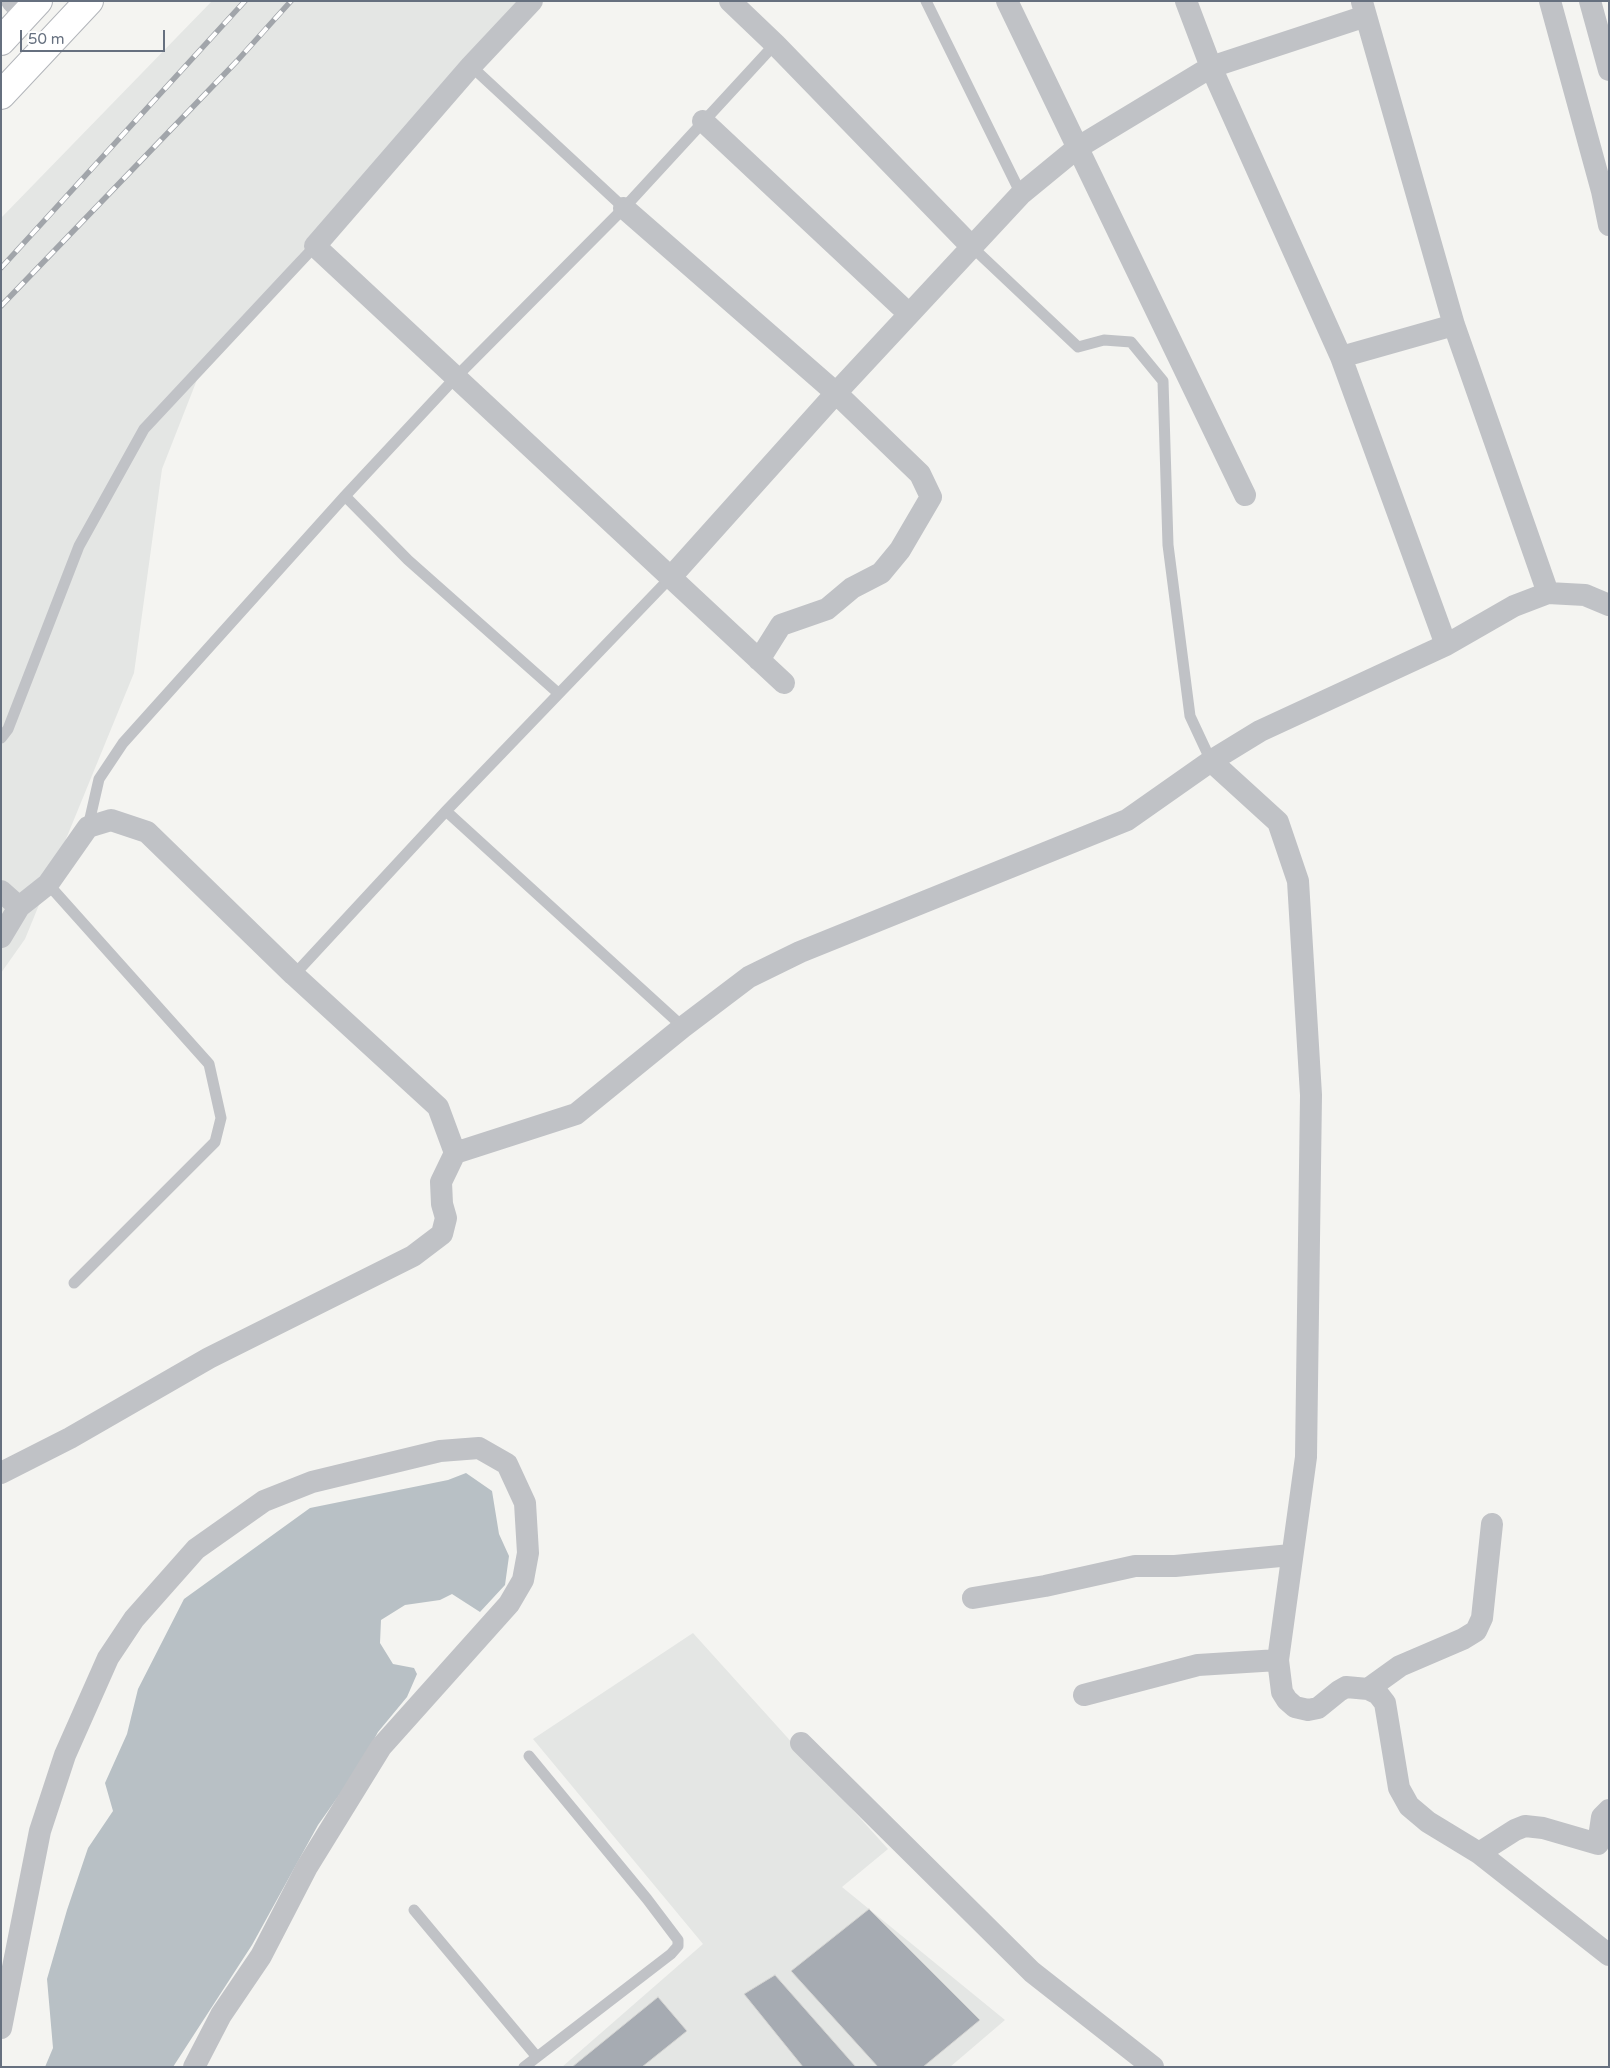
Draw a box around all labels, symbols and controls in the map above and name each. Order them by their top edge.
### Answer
scale bar [22,20,168,52]
text: 50 m [28,30,65,48]

